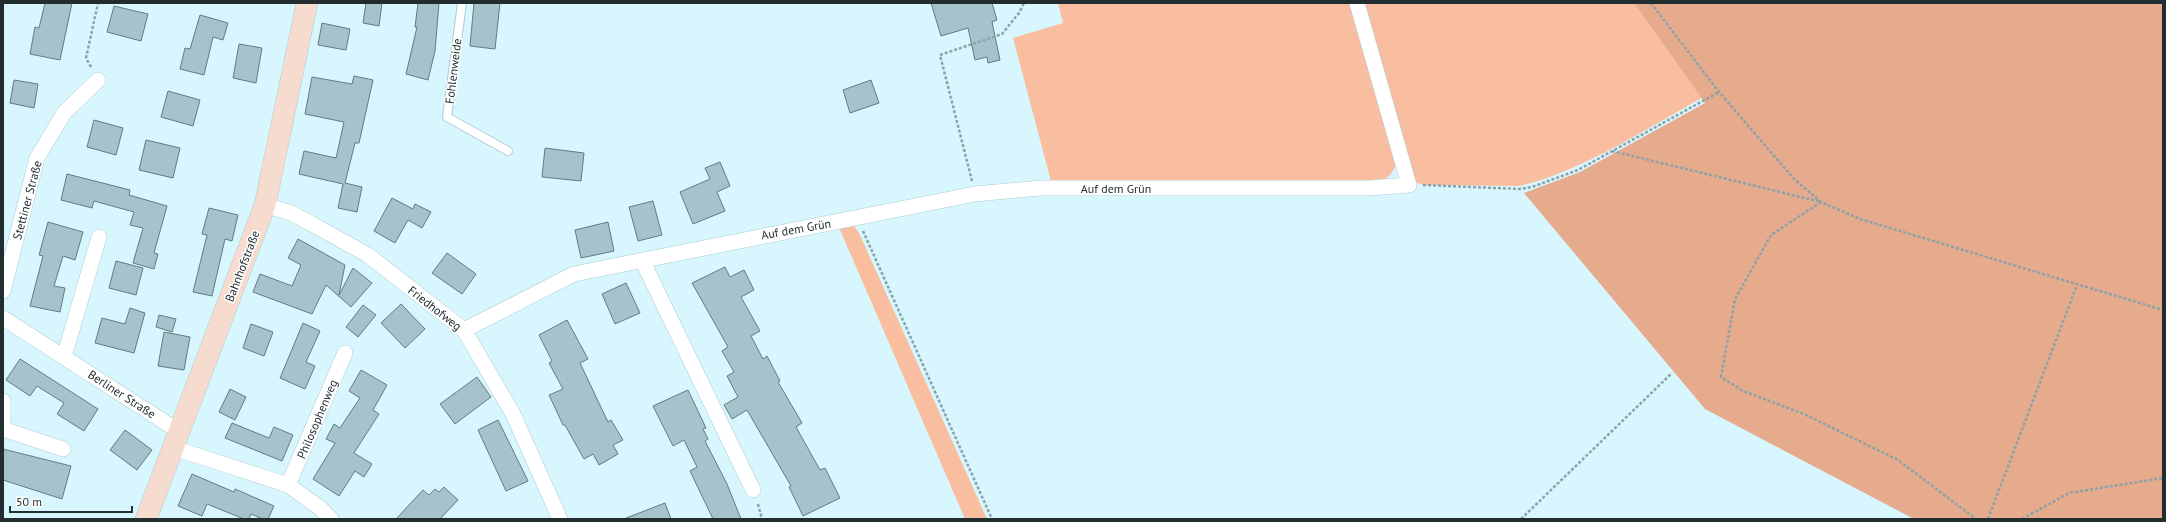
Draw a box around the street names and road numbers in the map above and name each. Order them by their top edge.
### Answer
street label: Fohlenweide [442,37,464,105]
street label: Stettiner Straße [9,159,45,241]
street label: Auf dem Grün [1081,181,1151,196]
street label: Auf dem Grün [760,215,832,243]
street label: Bahnhofstraße [222,228,262,304]
street label: Friedhofweg [405,282,465,334]
street label: Berliner Straße [85,367,159,421]
street label: Philosophenweg [294,377,340,461]

